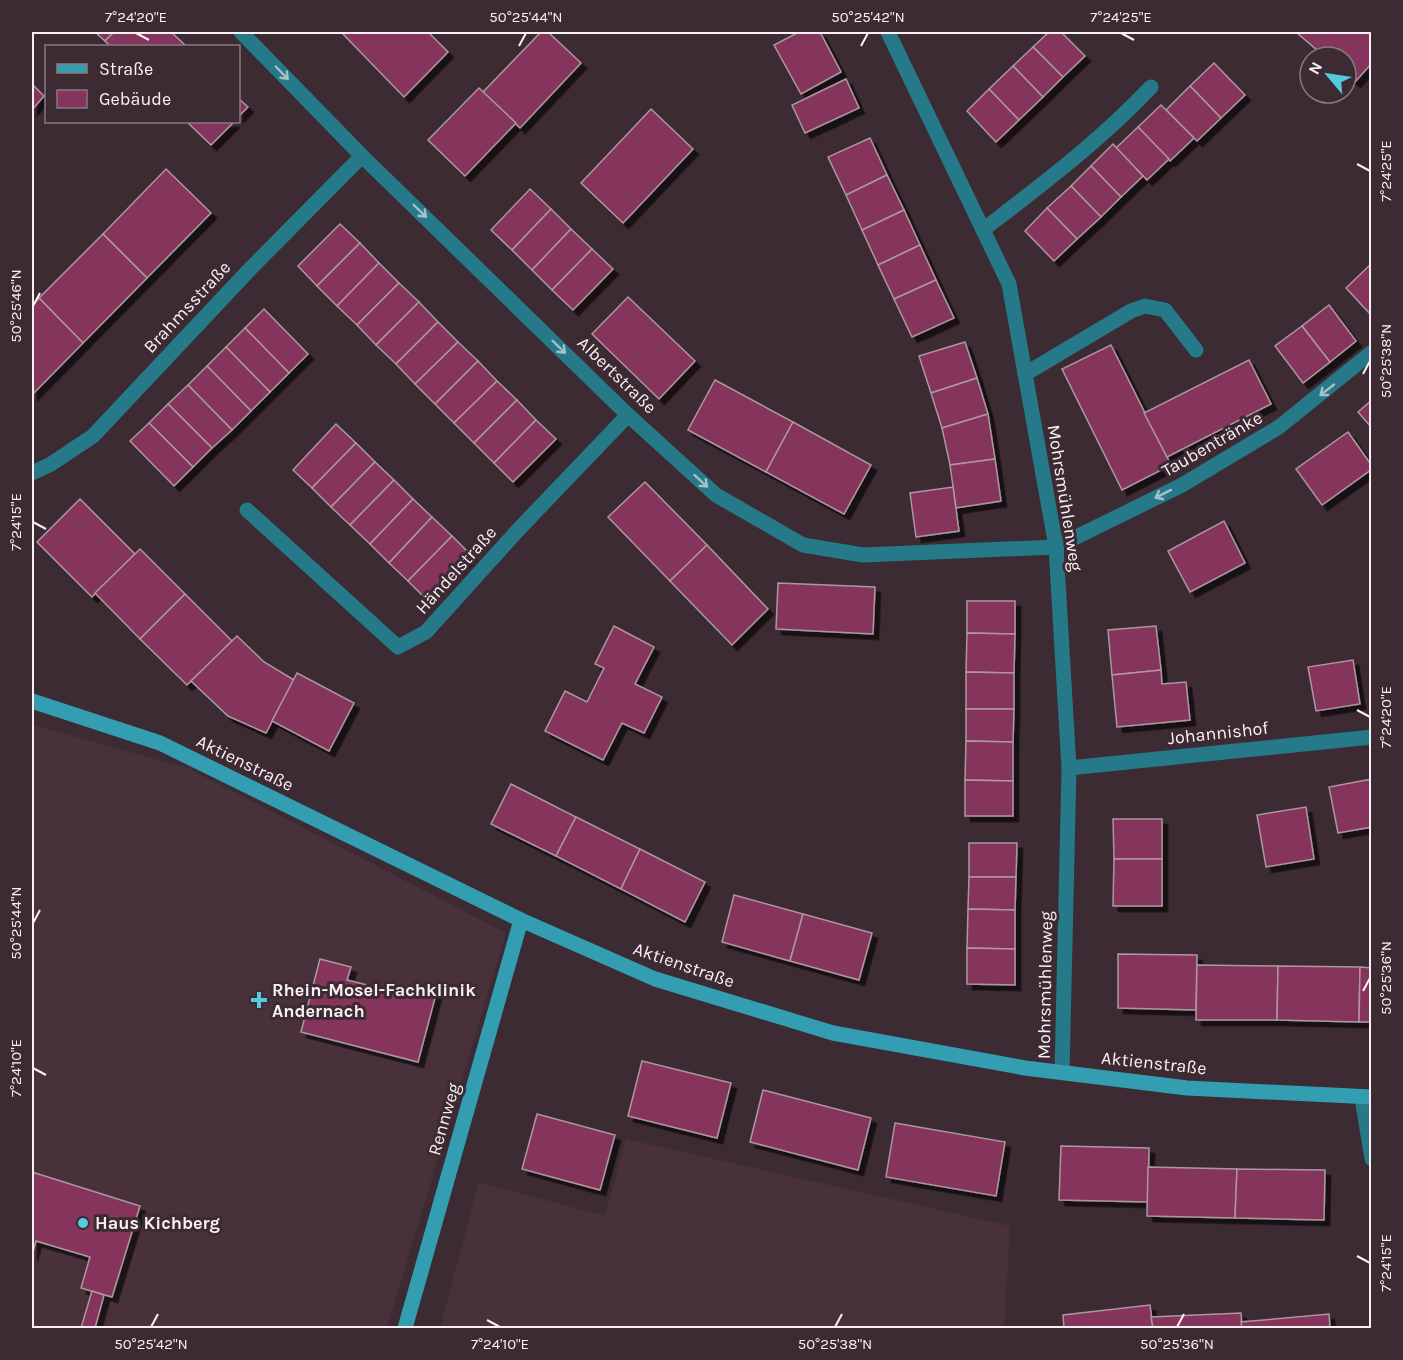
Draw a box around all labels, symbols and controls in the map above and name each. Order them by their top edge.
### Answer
text: 7°24'20"E [105,8,167,26]
text: 50°25'44"N [489,8,563,26]
text: 50°25'42"N [831,8,905,26]
text: 7°24'25"E [1090,8,1152,26]
legend [45,45,240,123]
north arrow [1298,45,1358,105]
text: Straße [99,58,153,80]
text: N [1304,58,1326,78]
one-way arrow [275,66,289,81]
text: Gebäude [99,88,171,110]
text: 7°24'25"E [1377,140,1395,202]
one-way arrow [412,204,427,219]
street label: Brahmsstraße [139,256,235,358]
text: 50°25'46"N [7,269,25,343]
text: 50°25'38"N [1377,324,1395,398]
street label: Albertstraße [573,332,661,418]
one-way arrow [552,340,567,355]
one-way arrow [1319,383,1335,396]
street label: Taubentränke [1158,406,1266,482]
street label: Mohrsmühlenweg [1043,423,1087,573]
one-way arrow [693,474,708,488]
one-way arrow [1154,489,1172,501]
text: 7°24'15"E [7,493,25,551]
street label: Händelstraße [411,522,501,618]
text: 7°24'20"E [1377,686,1395,748]
street label: Johannishof [1166,717,1270,749]
street label: Aktienstraße [193,730,297,796]
text: 50°25'44"N [7,886,25,960]
street label: Mohrsmühlenweg [1033,911,1057,1059]
street label: Aktienstraße [630,937,738,993]
text: 50°25'36"N [1377,941,1395,1015]
place label: Rhein-Mosel-Fachklinik Andernach [272,979,476,1022]
marker: Rhein-Mosel-Fachklinik Andernach [250,991,268,1009]
text: 7°24'10"E [7,1039,25,1097]
street label: Aktienstraße [1100,1047,1208,1079]
street label: Rennweg [423,1080,465,1158]
place label: Haus Kichberg [95,1212,220,1234]
marker: Haus Kichberg [76,1216,90,1230]
text: 7°24'15"E [1377,1234,1395,1292]
text: 50°25'42"N [114,1335,188,1353]
text: 7°24'10"E [471,1335,529,1353]
text: 50°25'38"N [798,1335,872,1353]
text: 50°25'36"N [1140,1335,1214,1353]

